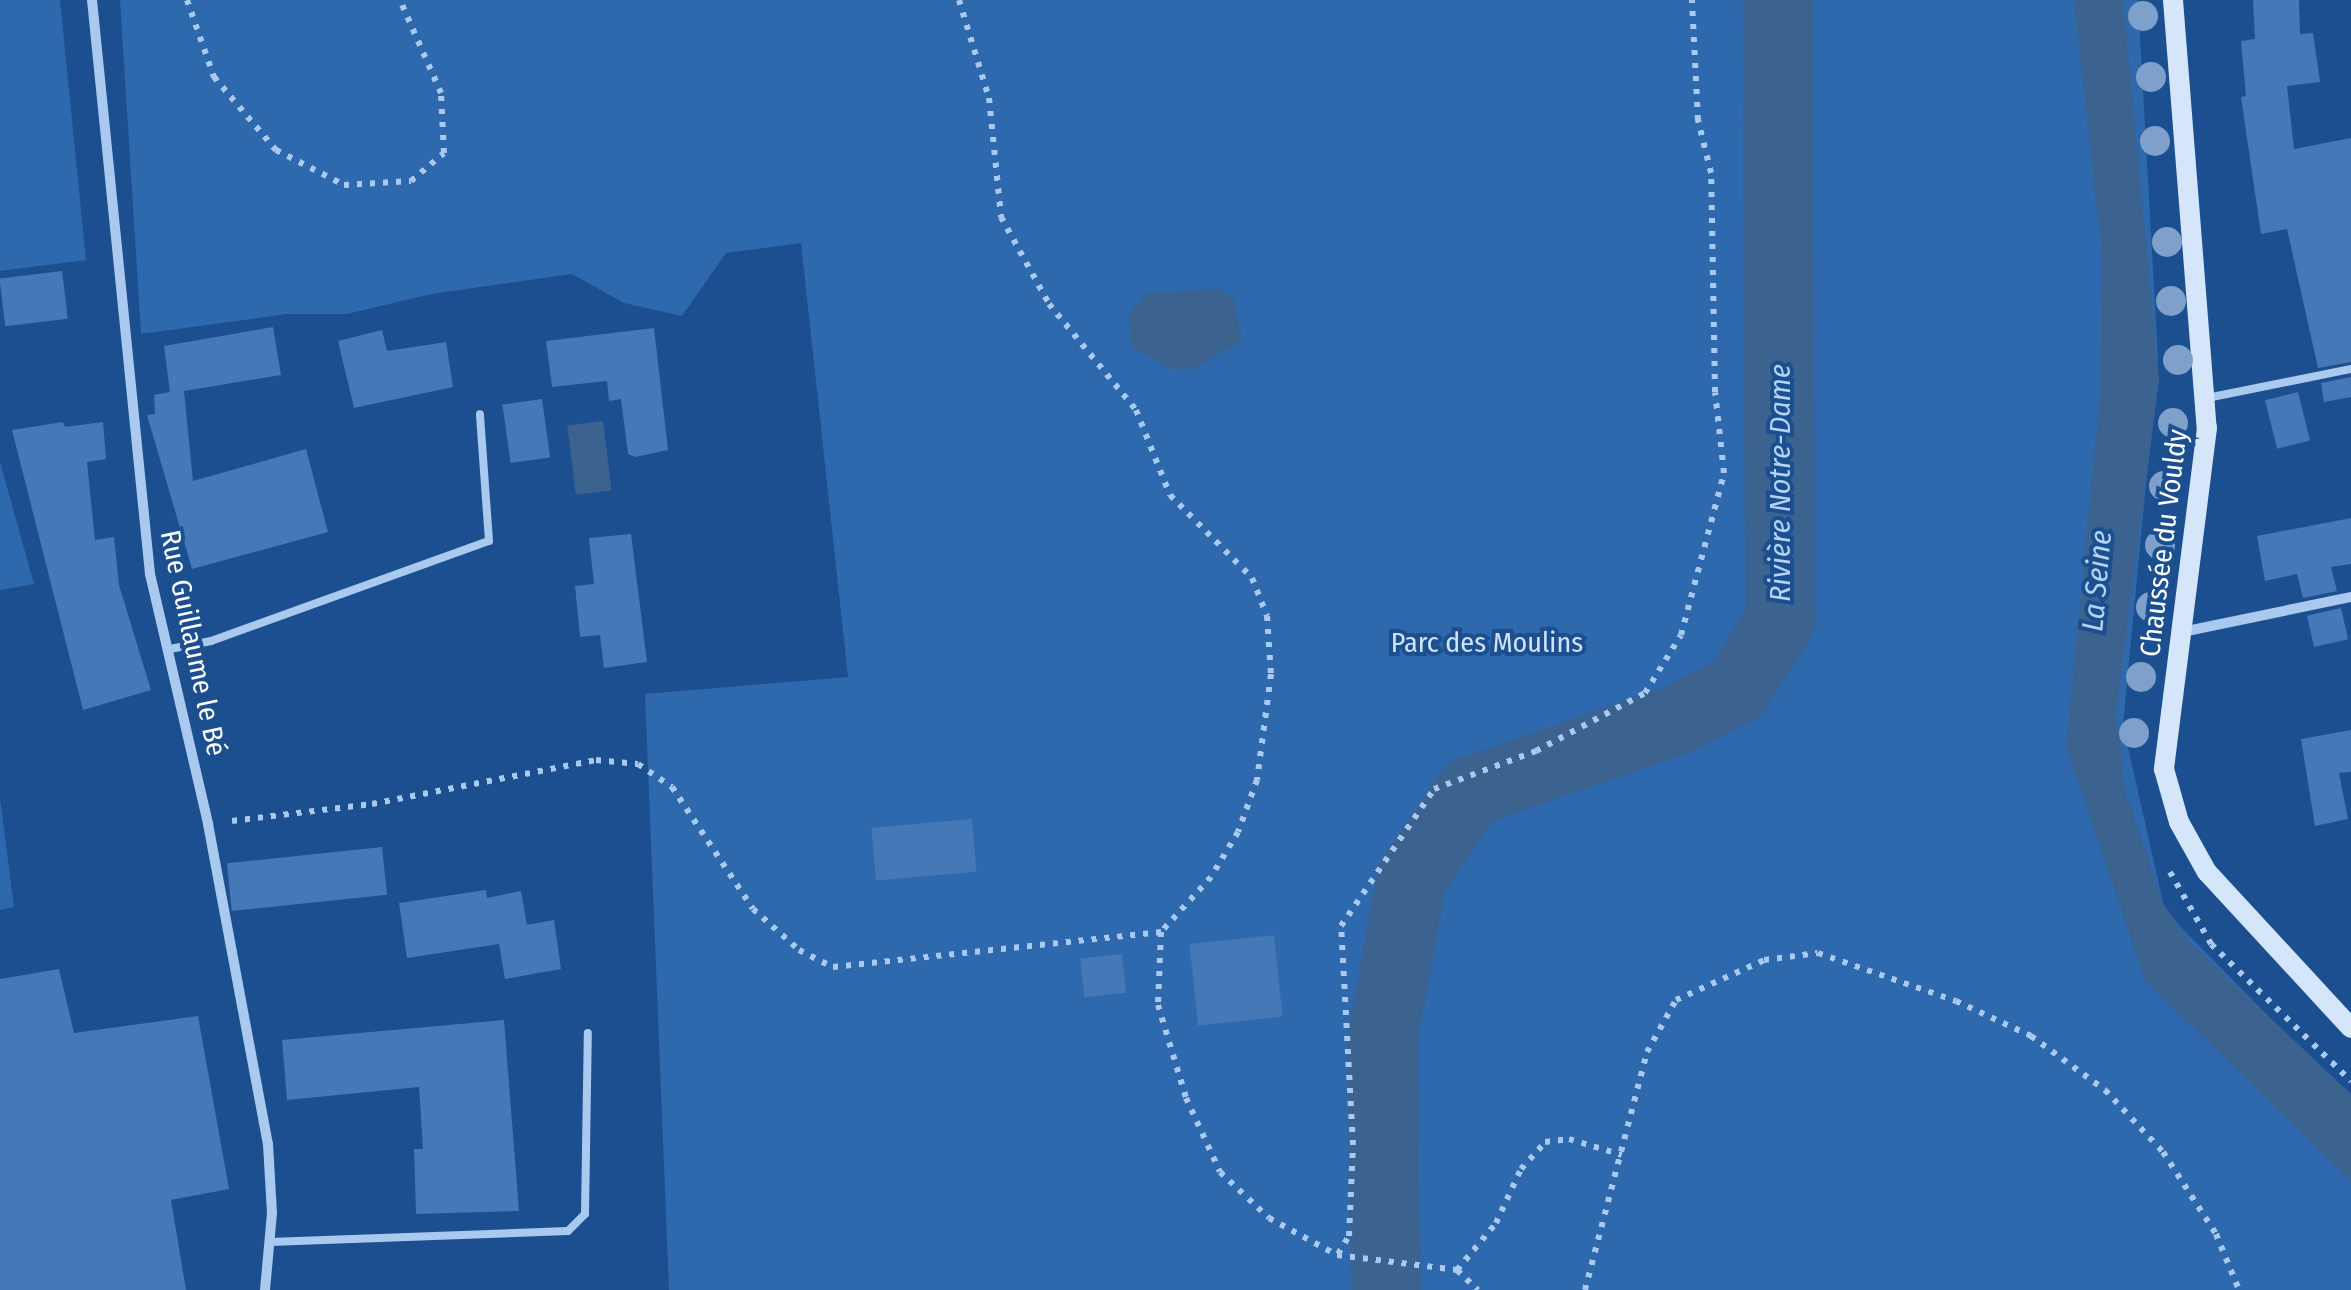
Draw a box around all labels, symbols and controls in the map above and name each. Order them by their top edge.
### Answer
water label: Rivière Notre-Dame [1762,364,1798,602]
street label: Chaussée du Vouldy [2133,427,2195,659]
street label: Rue Guillaume le Bé [153,527,233,759]
water label: La Seine [2075,529,2119,633]
park label: Parc des Moulins [1391,626,1583,660]

